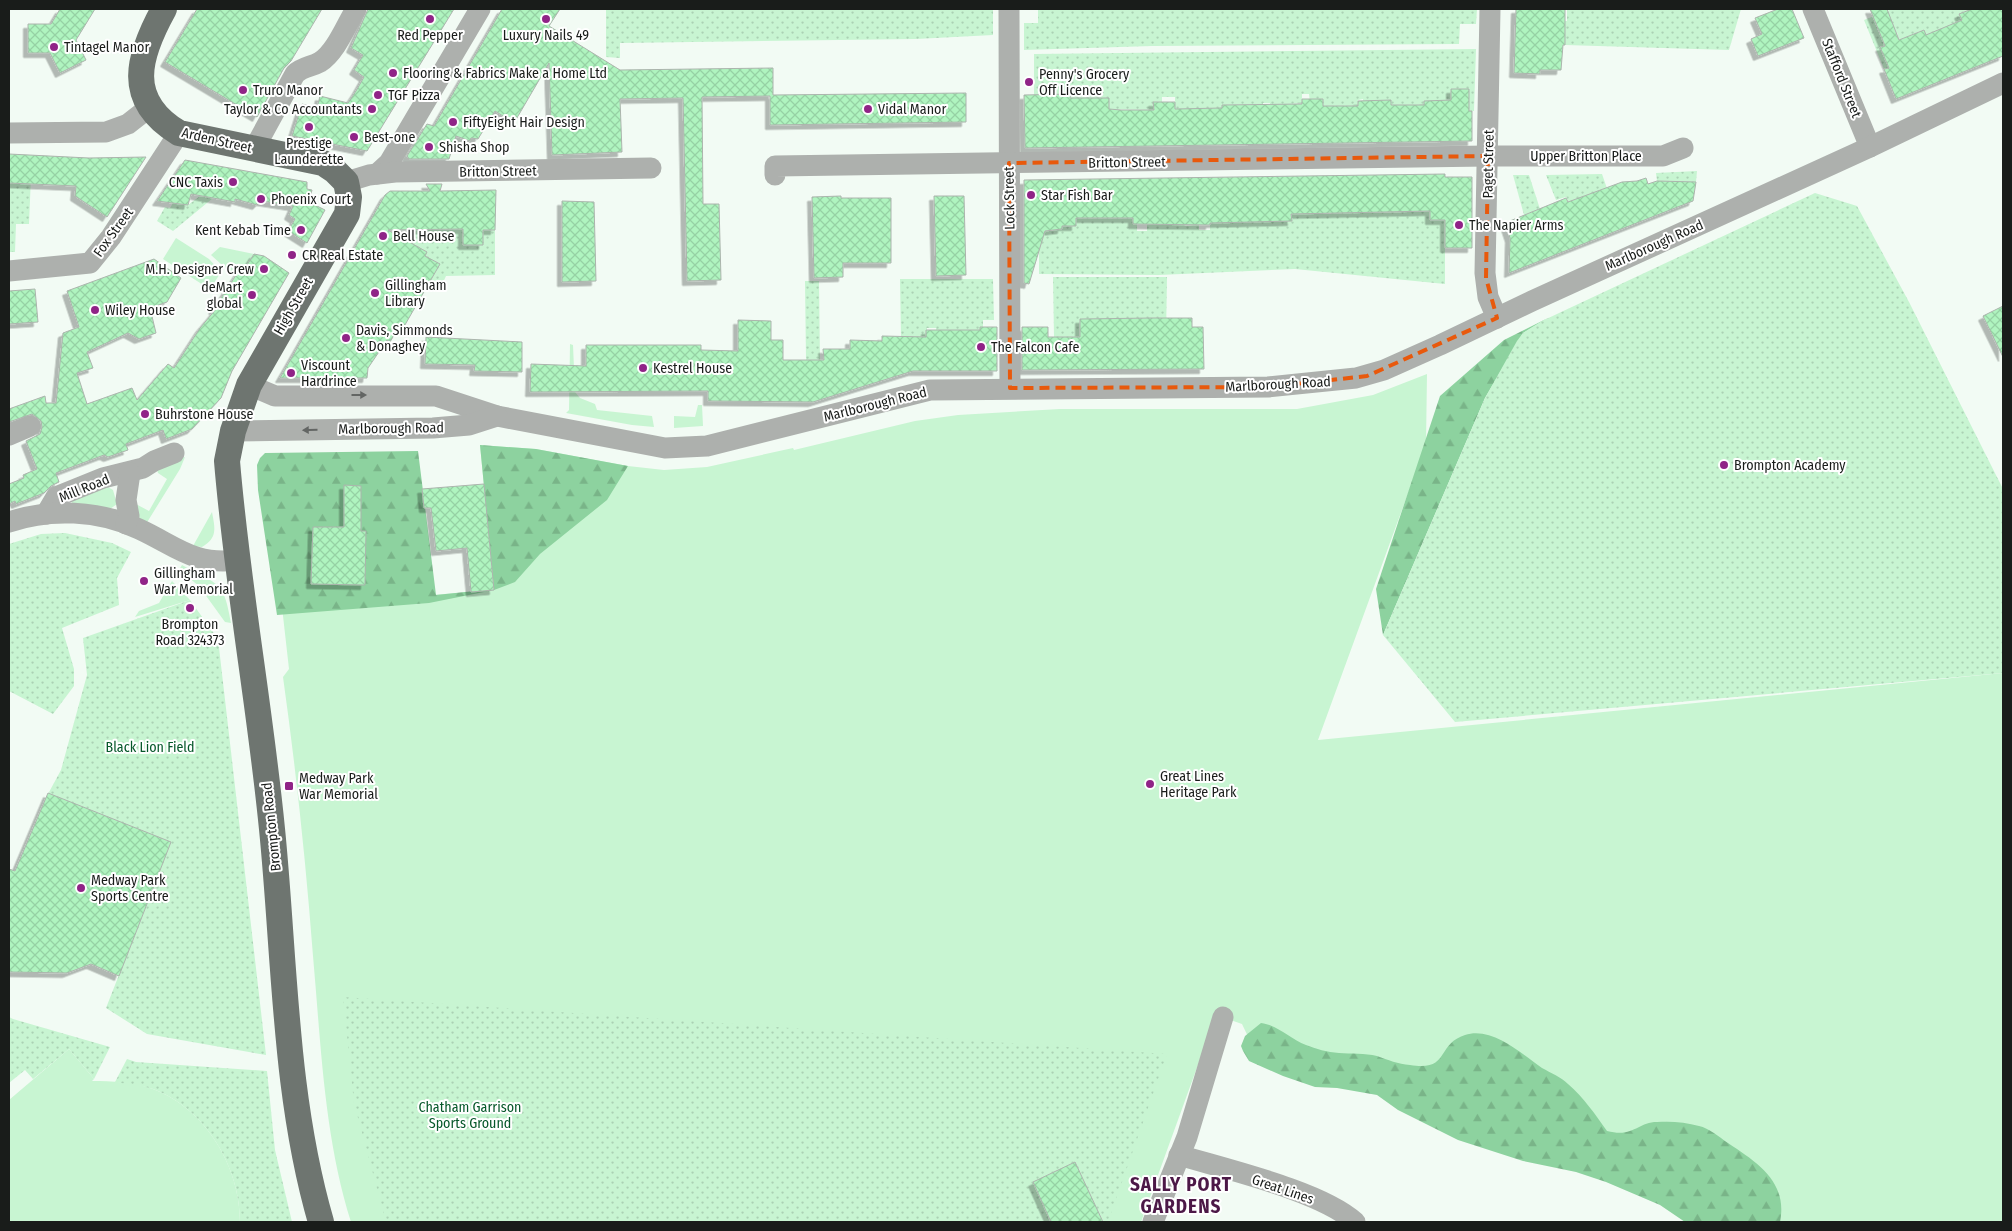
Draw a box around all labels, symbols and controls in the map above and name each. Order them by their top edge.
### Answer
marker: Red Pepper [424,13,436,25]
marker: Luxury Nails 49 [540,13,552,25]
place label: Red Pepper [397,27,463,44]
place label: Luxury Nails 49 [503,27,589,44]
street label: Stafford Street [1818,36,1865,121]
place label: Tintagel Manor [64,39,149,56]
marker: Tintagel Manor [48,41,60,53]
place label: Flooring & Fabrics Make a Home Ltd [403,65,607,82]
place label: Penny's Grocery Off Licence [1039,66,1130,99]
marker: Flooring & Fabrics Make a Home Ltd [387,67,399,79]
marker: Penny's Grocery Off Licence [1023,76,1035,88]
place label: Truro Manor [253,82,323,99]
marker: Truro Manor [237,84,249,96]
place label: TGF Pizza [388,87,440,104]
marker: TGF Pizza [372,89,384,101]
place label: Taylor & Co Accountants [224,101,362,118]
place label: Vidal Manor [878,101,946,118]
marker: Taylor & Co Accountants [366,103,378,115]
marker: Vidal Manor [862,103,874,115]
place label: FiftyEight Hair Design [463,114,585,131]
marker: FiftyEight Hair Design [447,116,459,128]
marker: Prestige Launderette [303,121,315,133]
street label: Arden Street [180,124,254,157]
place label: Best-one [364,129,415,146]
street label: Paget Street [1479,129,1498,199]
marker: Best-one [348,131,360,143]
place label: Prestige Launderette [274,135,344,168]
place label: Shisha Shop [439,139,510,156]
marker: Shisha Shop [423,141,435,153]
street label: Upper Britton Place [1530,148,1642,165]
street label: Britton Street [1088,153,1166,172]
street label: Britton Street [459,162,537,181]
street label: Lock Street [1000,166,1019,230]
place label: CNC Taxis [169,174,223,191]
marker: CNC Taxis [227,176,239,188]
place label: Star Fish Bar [1041,187,1113,204]
marker: Star Fish Bar [1025,189,1037,201]
place label: Phoenix Court [271,191,351,208]
marker: Phoenix Court [255,193,267,205]
street label: Fox Street [90,204,137,260]
street label: Marlborough Road [1602,216,1706,275]
place label: The Napier Arms [1469,217,1564,234]
marker: The Napier Arms [1453,219,1465,231]
place label: Kent Kebab Time [195,222,291,239]
marker: Kent Kebab Time [295,224,307,236]
place label: Bell House [393,228,454,245]
marker: Bell House [377,230,389,242]
place label: CR Real Estate [302,247,383,264]
marker: CR Real Estate [286,249,298,261]
place label: M.H. Designer Crew [145,261,254,278]
marker: M.H. Designer Crew [258,263,270,275]
street label: High Street [270,274,317,338]
place label: Gillingham Library [385,277,446,310]
place label: deMart global [201,279,242,312]
marker: Gillingham Library [369,287,381,299]
marker: deMart global [246,289,258,301]
place label: Wiley House [105,302,175,319]
marker: Wiley House [89,304,101,316]
place label: Davis, Simmonds & Donaghey [356,322,453,355]
marker: Davis, Simmonds & Donaghey [340,332,352,344]
place label: The Falcon Cafe [991,339,1079,356]
marker: The Falcon Cafe [975,341,987,353]
place label: Viscount Hardrince [301,357,357,390]
place label: Kestrel House [653,360,732,377]
marker: Kestrel House [637,362,649,374]
marker: Viscount Hardrince [285,367,297,379]
street label: Marlborough Road [1225,373,1331,396]
street label: Marlborough Road [822,383,928,426]
one-way arrow [351,391,367,399]
place label: Buhrstone House [155,406,253,423]
marker: Buhrstone House [139,408,151,420]
street label: Marlborough Road [338,419,444,438]
one-way arrow [302,426,318,434]
place label: Brompton Academy [1734,457,1846,474]
marker: Brompton Academy [1718,459,1730,471]
street label: Mill Road [56,471,112,506]
place label: Gillingham War Memorial [154,565,233,598]
marker: Gillingham War Memorial [138,575,150,587]
marker: Brompton Road 324373 [184,602,196,614]
place label: Brompton Road 324373 [155,616,225,649]
park label: Black Lion Field [106,739,194,756]
place label: Great Lines Heritage Park [1160,768,1237,801]
place label: Medway Park War Memorial [299,770,378,803]
marker: Great Lines Heritage Park [1144,778,1156,790]
marker: Medway Park War Memorial [283,780,295,792]
street label: Brompton Road [258,782,285,872]
place label: Medway Park Sports Centre [91,872,169,905]
marker: Medway Park Sports Centre [75,882,87,894]
park label: Chatham Garrison Sports Ground [419,1099,521,1132]
street label: Great Lines [1250,1171,1316,1208]
district label: SALLY PORT GARDENS [1130,1173,1232,1218]

